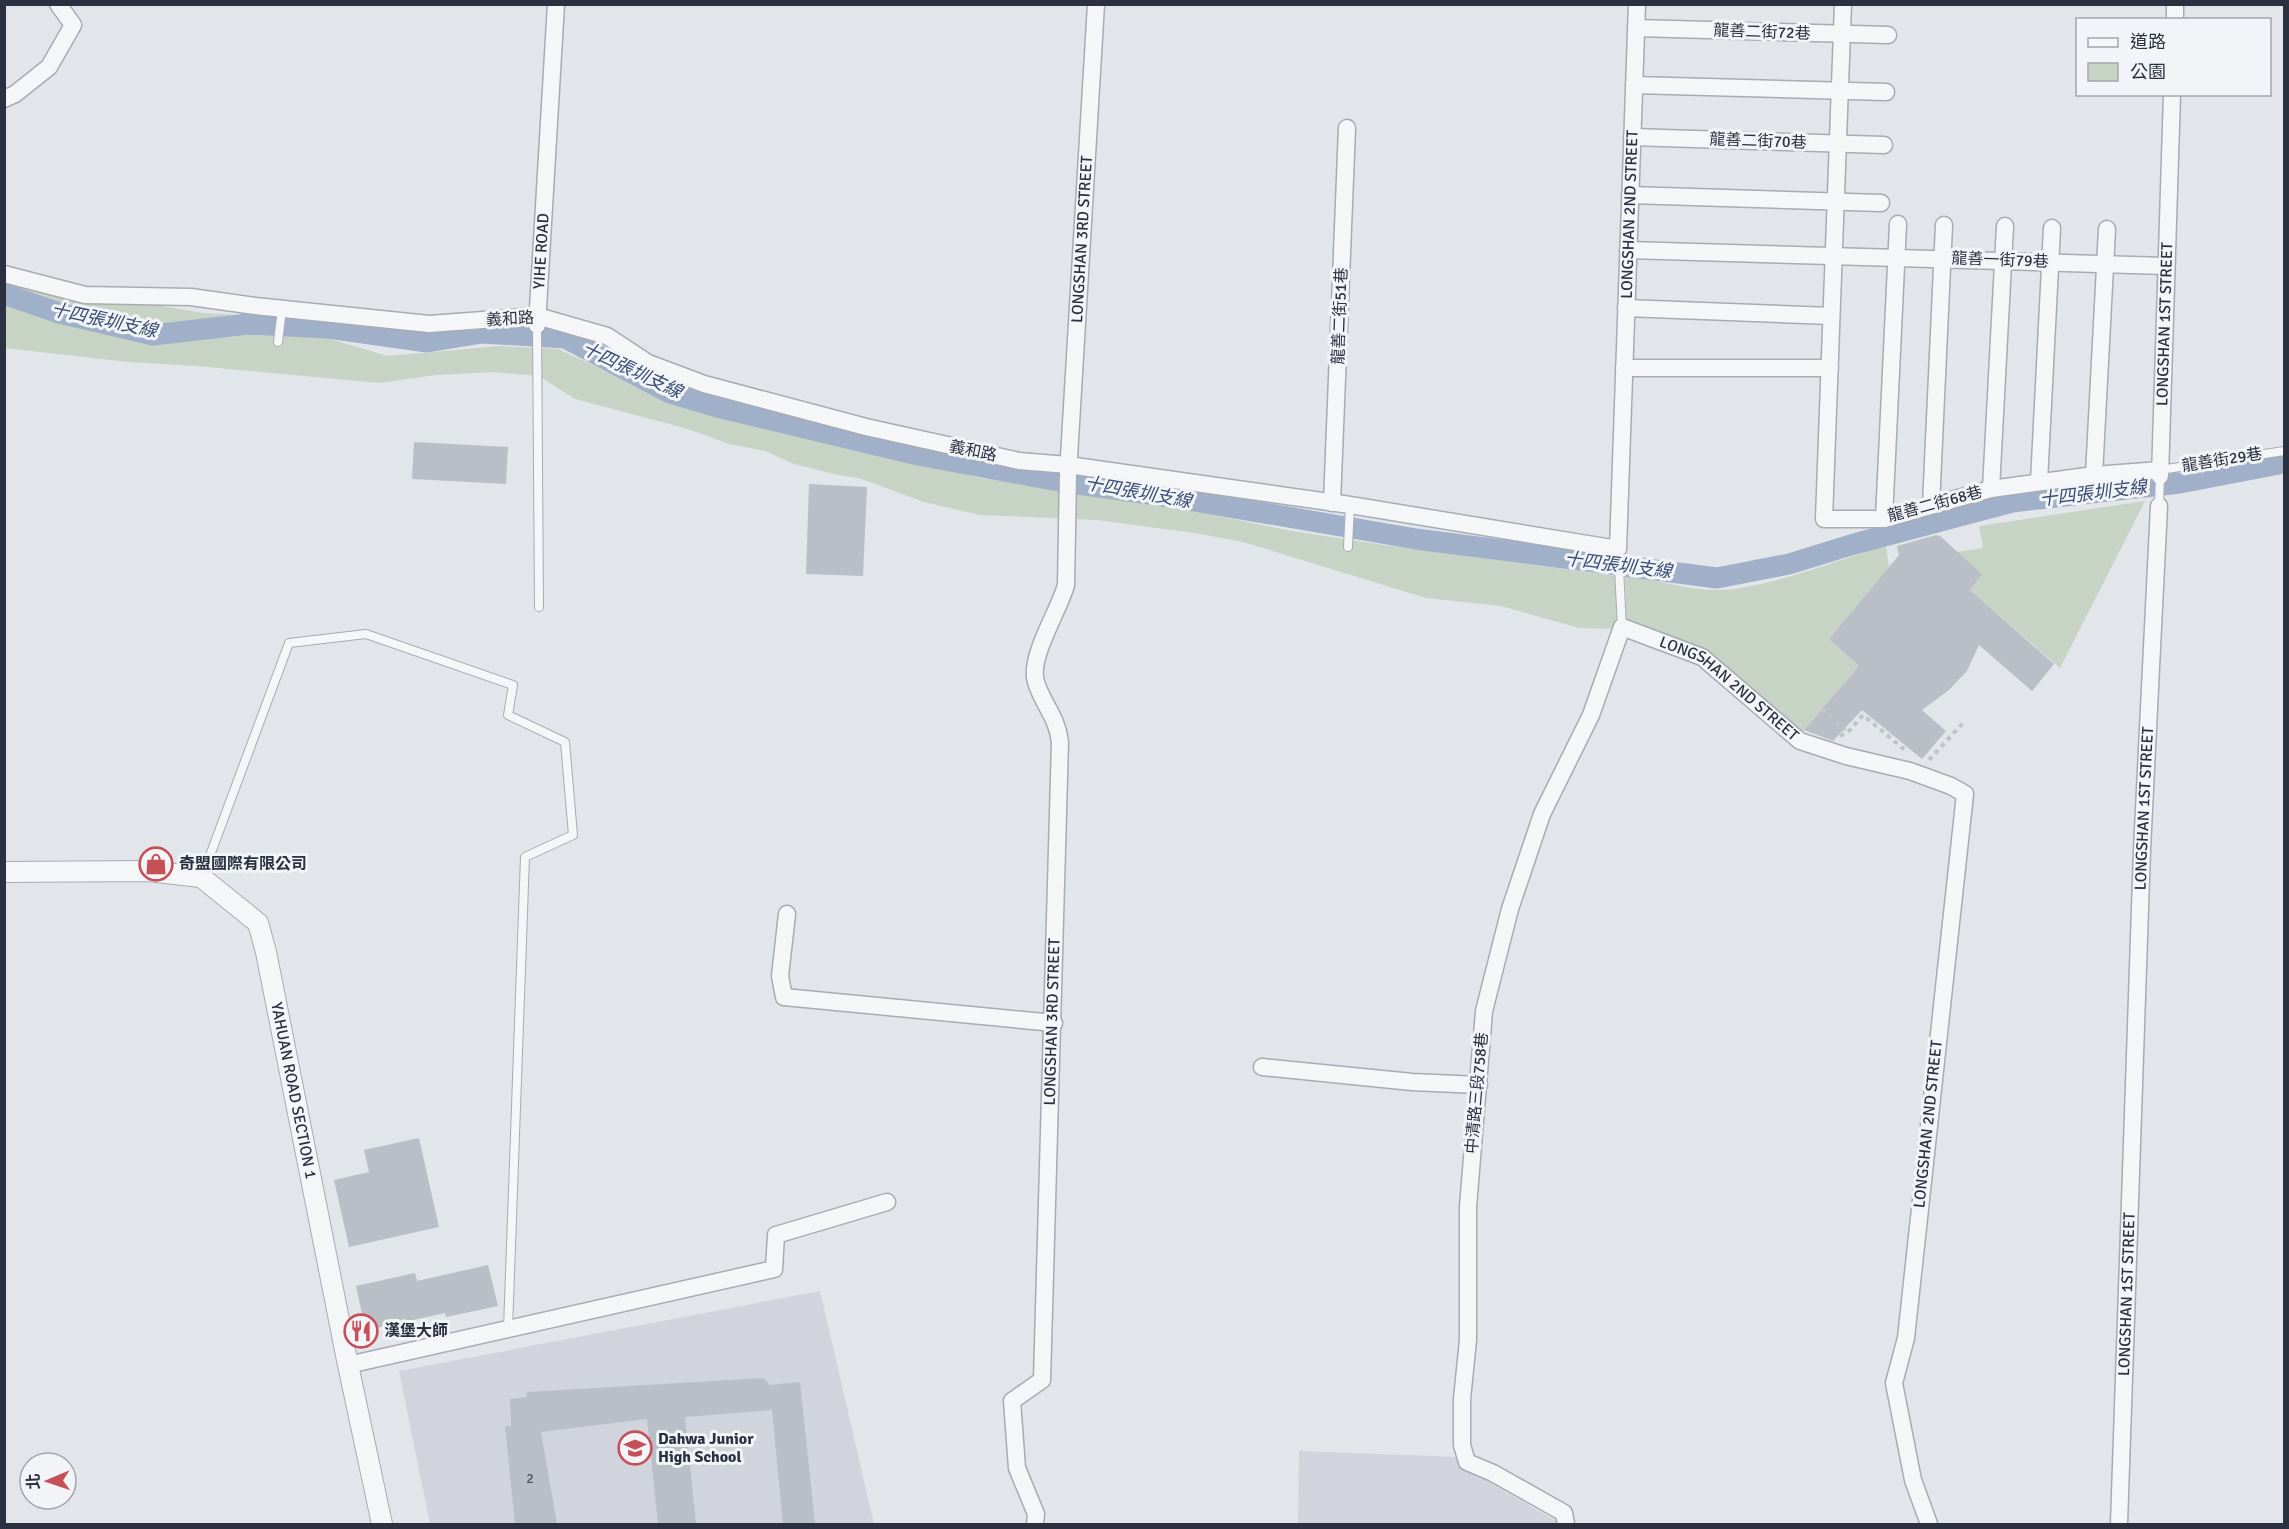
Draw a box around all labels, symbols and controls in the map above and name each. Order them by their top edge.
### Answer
legend [2076,18,2271,96]
street label: 龍善二街72巷 [1713,20,1811,44]
text: 道路 [2130,31,2166,53]
text: 公園 [2130,61,2166,83]
street label: 龍善二街70巷 [1709,129,1807,153]
street label: LONGSHAN 2ND STREET [1617,130,1643,299]
street label: LONGSHAN 3RD STREET [1067,155,1097,324]
street label: YIHE ROAD [529,213,554,290]
street label: LONGSHAN 1ST STREET [2152,242,2177,406]
street label: 龍善一街79巷 [1951,248,2049,272]
street label: 龍善二街51巷 [1328,267,1352,365]
water label: 十四張圳支線 [49,298,161,342]
street label: 義和路 [486,308,534,330]
water label: 十四張圳支線 [578,337,687,404]
street label: 義和路 [947,436,999,466]
street label: 龍善街29巷 [2180,444,2264,476]
water label: 十四張圳支線 [1083,472,1195,513]
water label: 十四張圳支線 [2038,475,2150,510]
street label: 龍善二街68巷 [1885,482,1985,526]
water label: 十四張圳支線 [1563,548,1675,583]
street label: LONGSHAN 2ND STREET [1657,632,1803,745]
street label: LONGSHAN 1ST STREET [2131,726,2158,891]
shop icon: 奇盟國際有限公司 [138,846,174,882]
place label: 奇盟國際有限公司 [179,854,307,874]
street label: LONGSHAN 3RD STREET [1040,938,1064,1106]
street label: YAHUAN ROAD SECTION 1 [266,1001,321,1181]
street label: 中清路三段758巷 [1462,1031,1492,1155]
street label: LONGSHAN 2ND STREET [1909,1039,1947,1209]
street label: LONGSHAN 1ST STREET [2114,1212,2140,1376]
restaurant icon: 漢堡大師 [343,1313,379,1349]
place label: 漢堡大師 [384,1321,448,1341]
place label: Dahwa Junior High School [658,1429,754,1467]
school or university icon: Dahwa Junior High School [617,1430,653,1466]
north arrow [18,1451,78,1511]
house number: 2 [526,1470,534,1487]
text: 北 [24,1473,44,1490]

